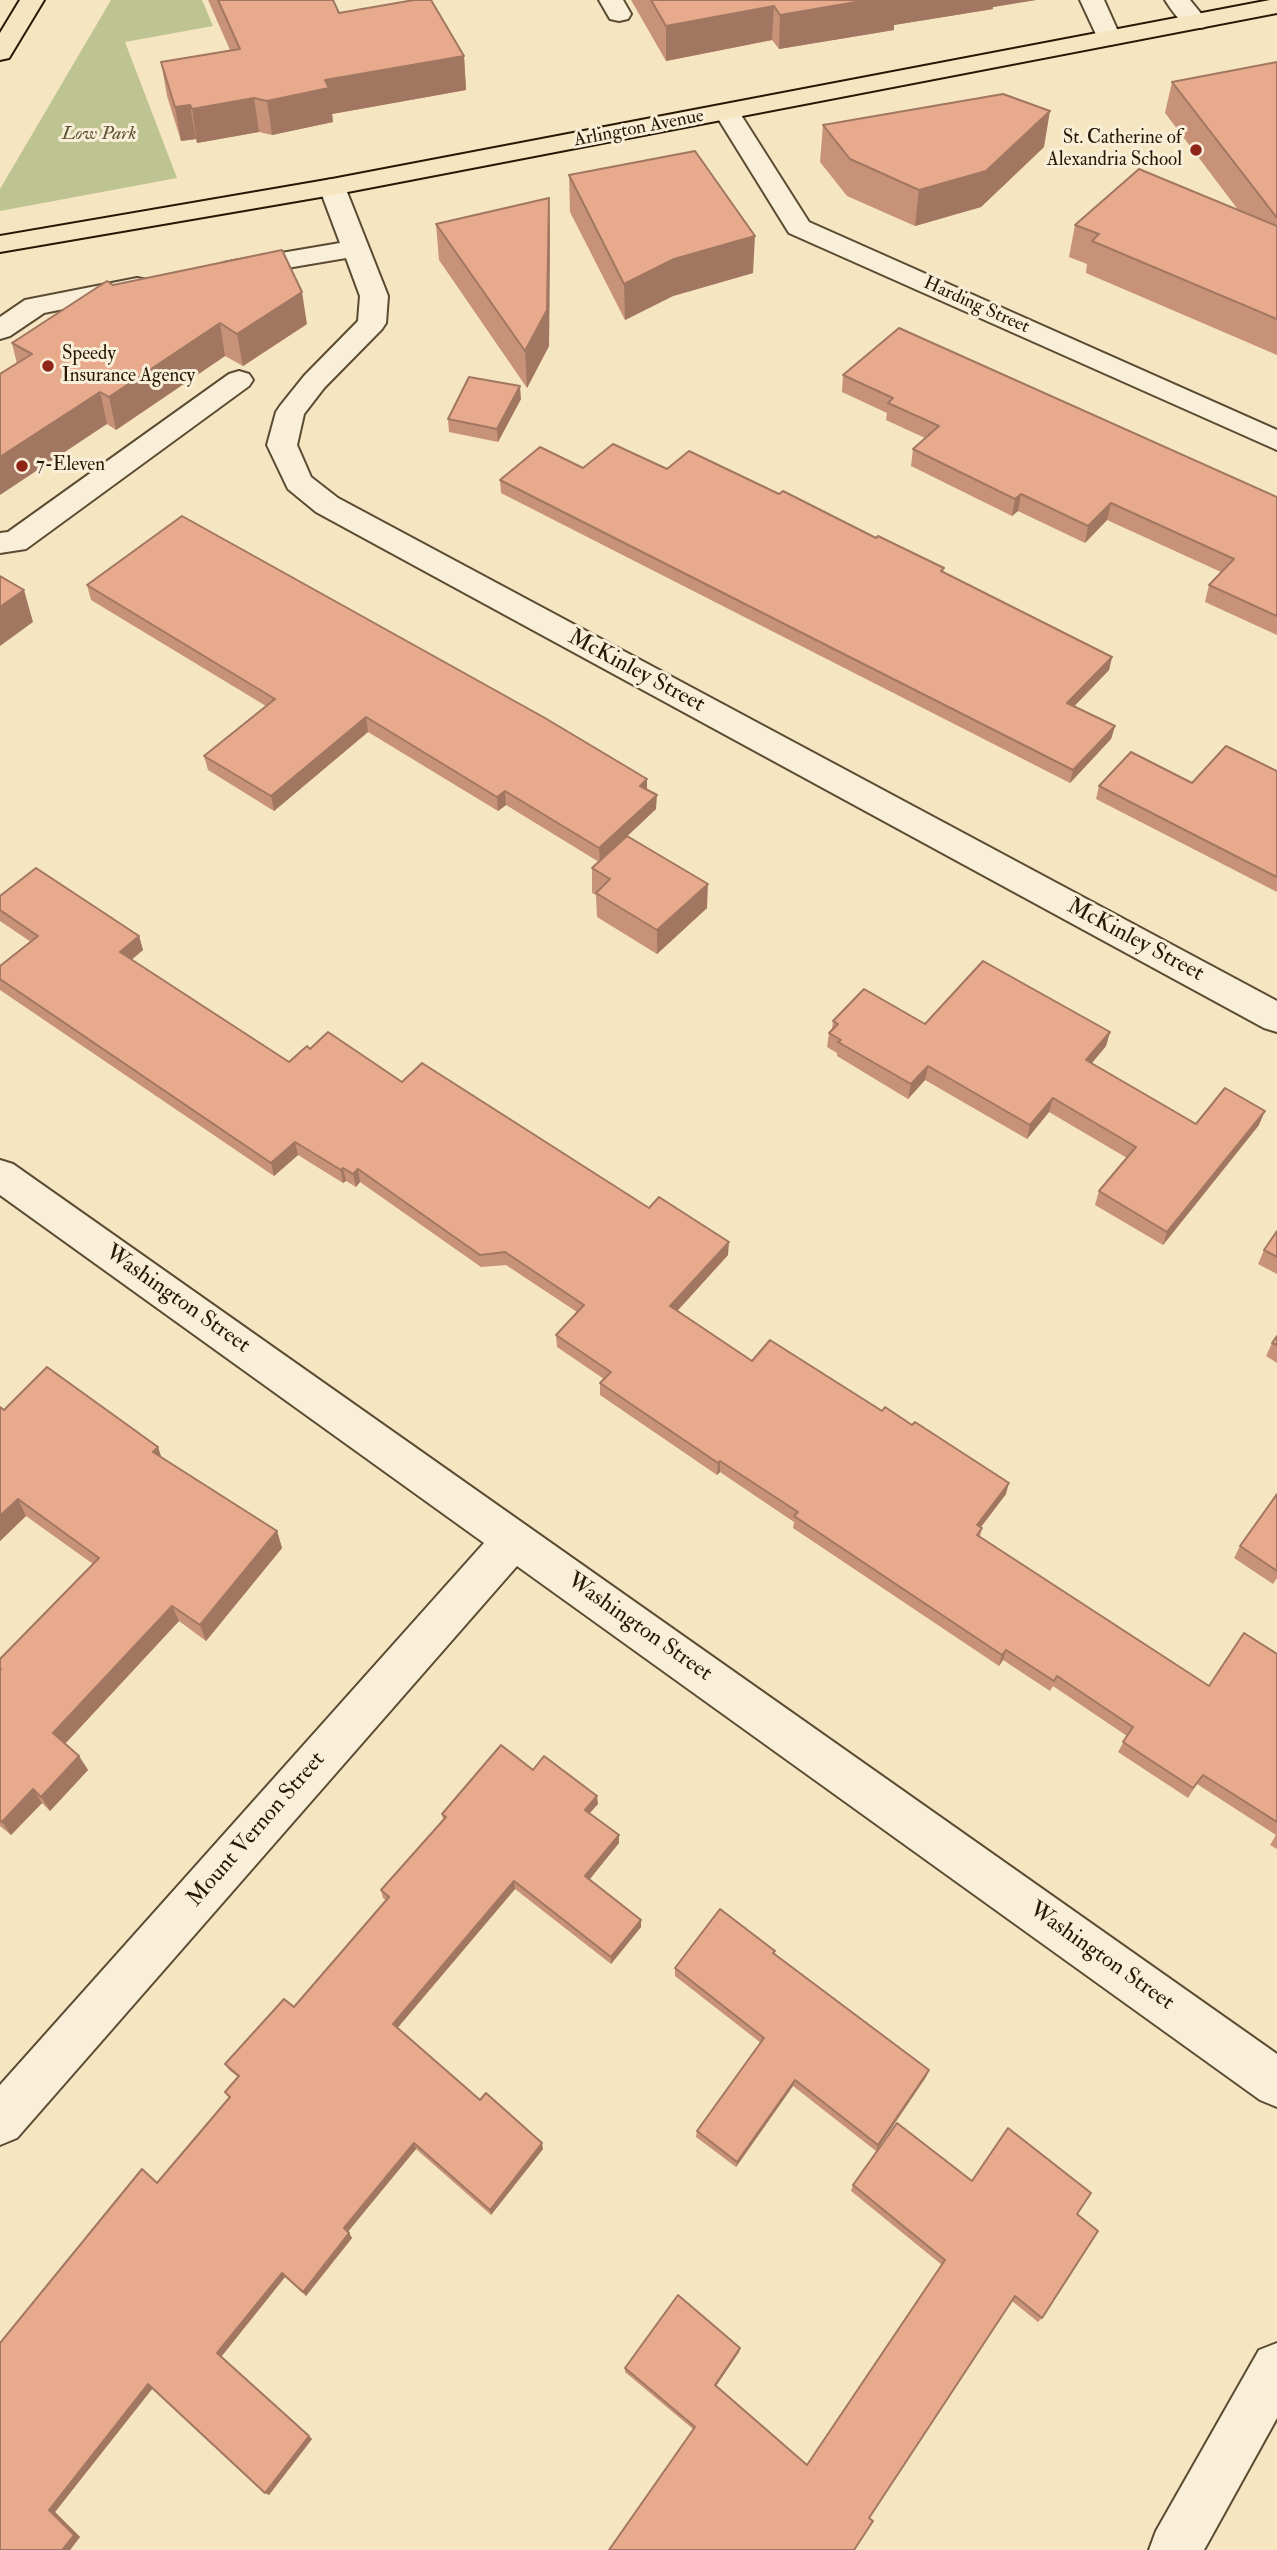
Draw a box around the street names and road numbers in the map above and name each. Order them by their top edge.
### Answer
street label: Arlington Avenue [572,105,706,153]
street label: Harding Street [919,272,1033,340]
street label: McKinley Street [563,624,709,720]
street label: McKinley Street [1062,893,1208,989]
street label: Washington Street [99,1240,255,1360]
street label: Washington Street [561,1568,717,1688]
street label: Mount Vernon Street [182,1747,332,1913]
street label: Washington Street [1023,1897,1179,2017]

